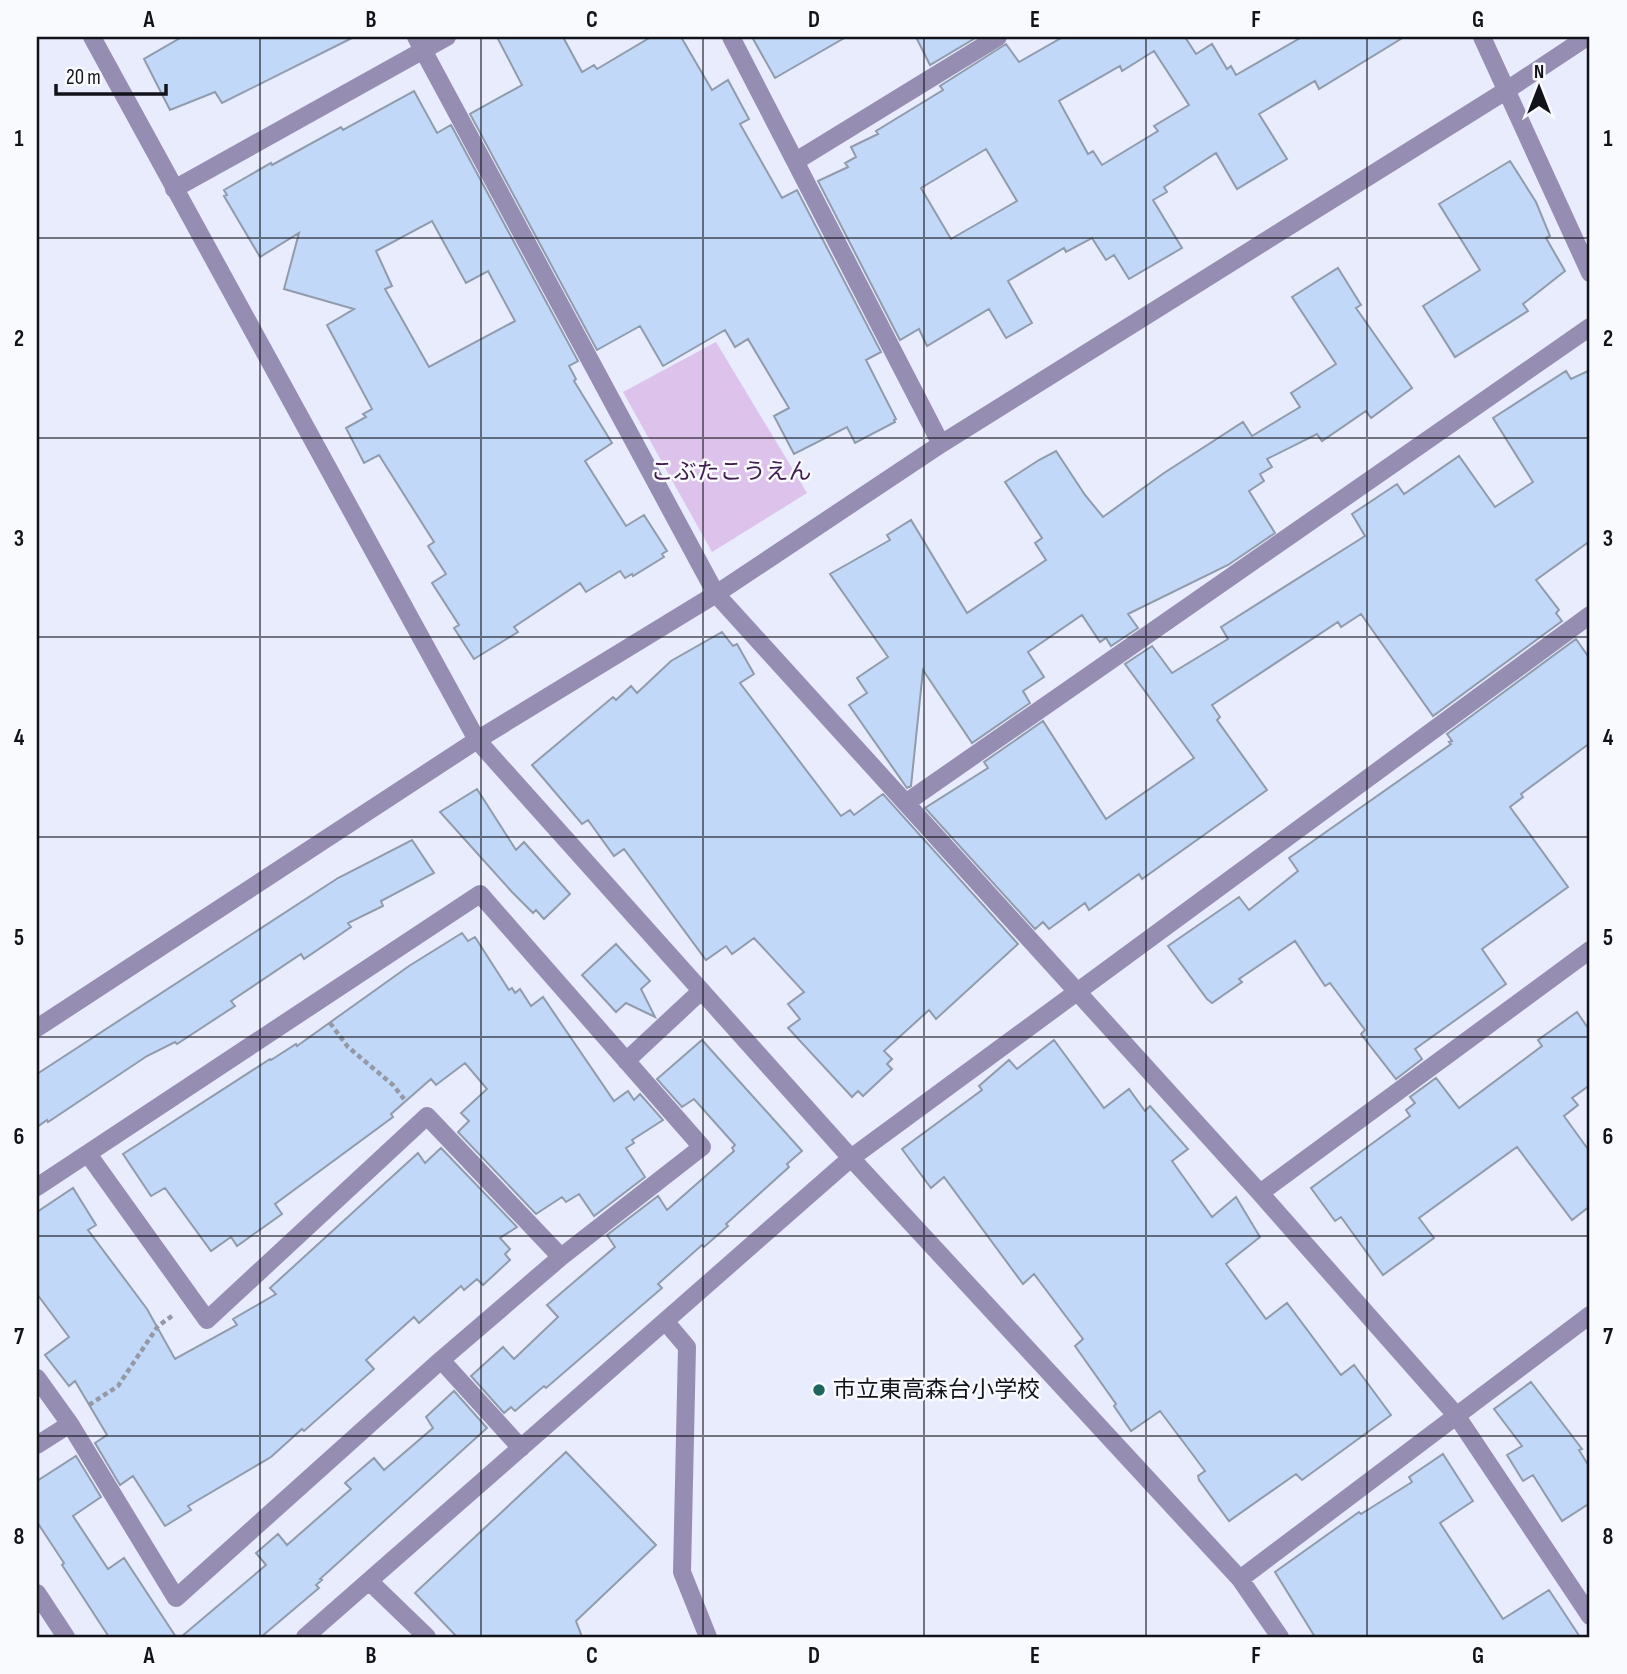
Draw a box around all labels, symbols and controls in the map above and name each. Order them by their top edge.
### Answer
text: A [143,6,156,34]
text: B [366,6,377,34]
text: C [586,6,598,34]
text: D [808,6,820,34]
text: E [1030,6,1040,34]
text: F [1251,6,1261,34]
text: G [1472,6,1484,34]
scale bar [56,52,166,96]
north arrow [1504,52,1574,122]
text: N [1534,61,1544,84]
text: 20 m [66,65,101,90]
text: 1 [14,125,24,153]
text: 1 [1603,125,1613,153]
text: 2 [14,325,24,353]
text: 2 [1603,325,1613,353]
park label: こぶたこうえん [651,458,812,486]
text: 3 [14,525,24,553]
text: 3 [1603,525,1613,553]
text: 4 [14,724,25,752]
text: 4 [1603,724,1614,752]
text: 5 [14,924,24,952]
text: 5 [1603,924,1613,952]
text: 6 [14,1123,24,1151]
text: 6 [1603,1123,1613,1151]
text: 7 [14,1323,24,1351]
text: 7 [1603,1323,1613,1351]
place label: 市立東高森台小学校 [833,1376,1040,1404]
marker: 市立東高森台小学校 [811,1382,827,1398]
text: 8 [14,1523,25,1551]
text: 8 [1603,1523,1614,1551]
text: A [143,1642,156,1670]
text: B [366,1642,377,1670]
text: C [586,1642,598,1670]
text: D [808,1642,820,1670]
text: E [1030,1642,1040,1670]
text: F [1251,1642,1261,1670]
text: G [1472,1642,1484,1670]

